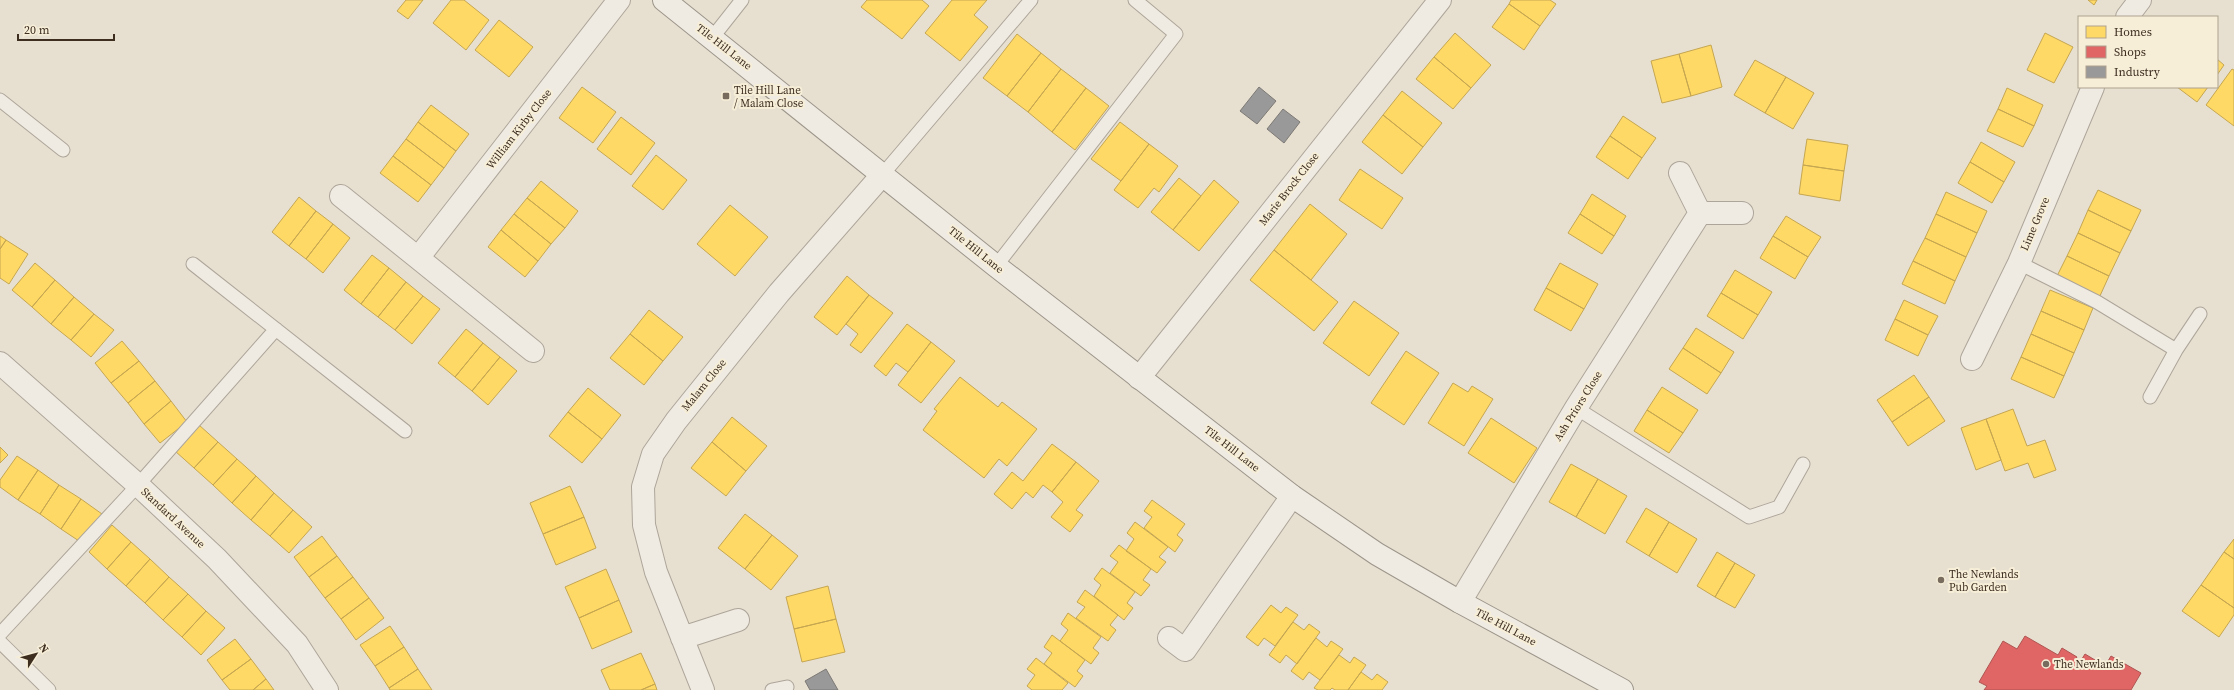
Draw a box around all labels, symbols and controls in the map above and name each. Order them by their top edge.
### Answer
scale bar [18,16,114,42]
legend [2078,16,2218,88]
street label: Tile Hill Lane [693,21,755,74]
text: 20 m [24,22,50,38]
text: Homes [2114,24,2152,40]
text: Shops [2114,44,2146,60]
text: Industry [2114,64,2161,80]
place label: Tile Hill Lane / Malam Close [734,83,804,111]
street label: William Kirby Close [483,86,555,172]
marker: Tile Hill Lane / Malam Close [721,91,731,101]
street label: Marie Brock Close [1256,149,1323,229]
street label: Lime Grove [2017,195,2053,253]
street label: Tile Hill Lane [945,223,1007,277]
street label: Malam Close [678,355,730,414]
street label: Ash Priors Close [1550,368,1606,444]
street label: Tile Hill Lane [1201,423,1263,476]
street label: Standard Avenue [138,484,209,552]
place label: The Newlands Pub Garden [1949,567,2019,595]
marker: The Newlands Pub Garden [1936,575,1946,585]
street label: Tile Hill Lane [1473,605,1539,649]
north arrow [16,634,56,674]
text: N [35,641,52,656]
place label: The Newlands [2054,657,2124,672]
marker: The Newlands [2041,659,2051,669]

